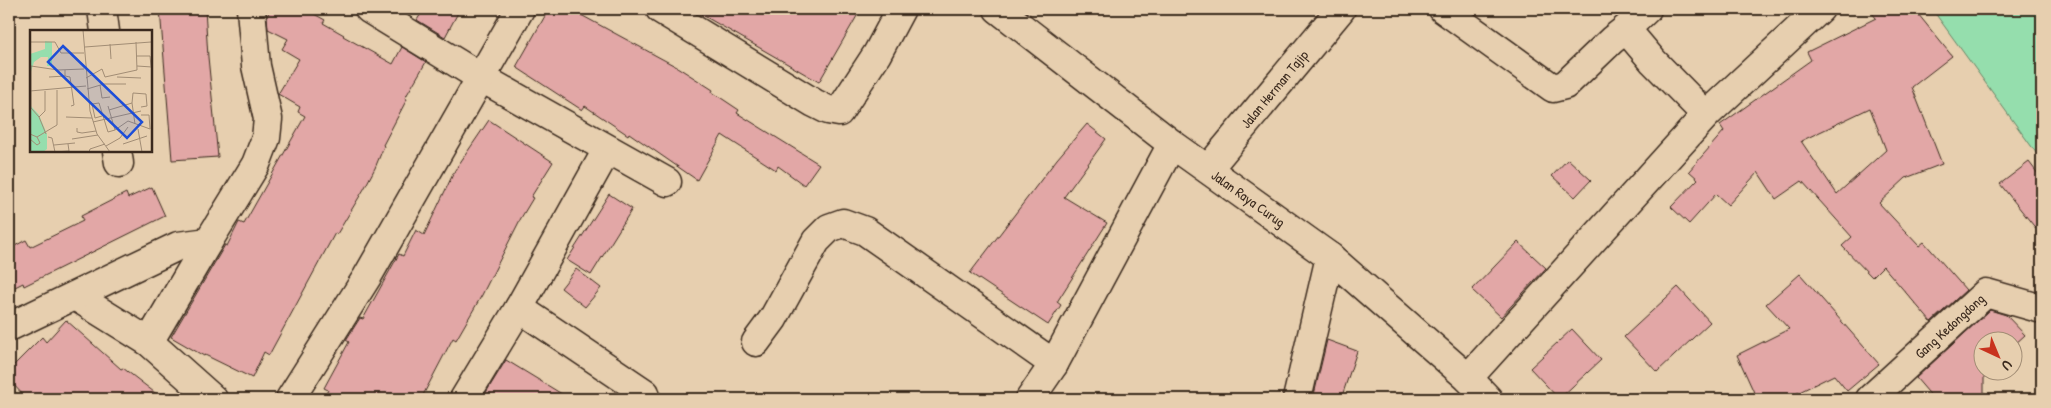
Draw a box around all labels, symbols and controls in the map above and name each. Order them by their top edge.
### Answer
inset map [30,30,152,152]
street label: Jalan Herman Tajip [1236,46,1313,132]
street label: Jalan Raya Curug [1208,165,1289,232]
street label: Gang Kedongdong [1910,289,1989,363]
north arrow [1974,330,2024,380]
text: U [1998,356,2017,375]

